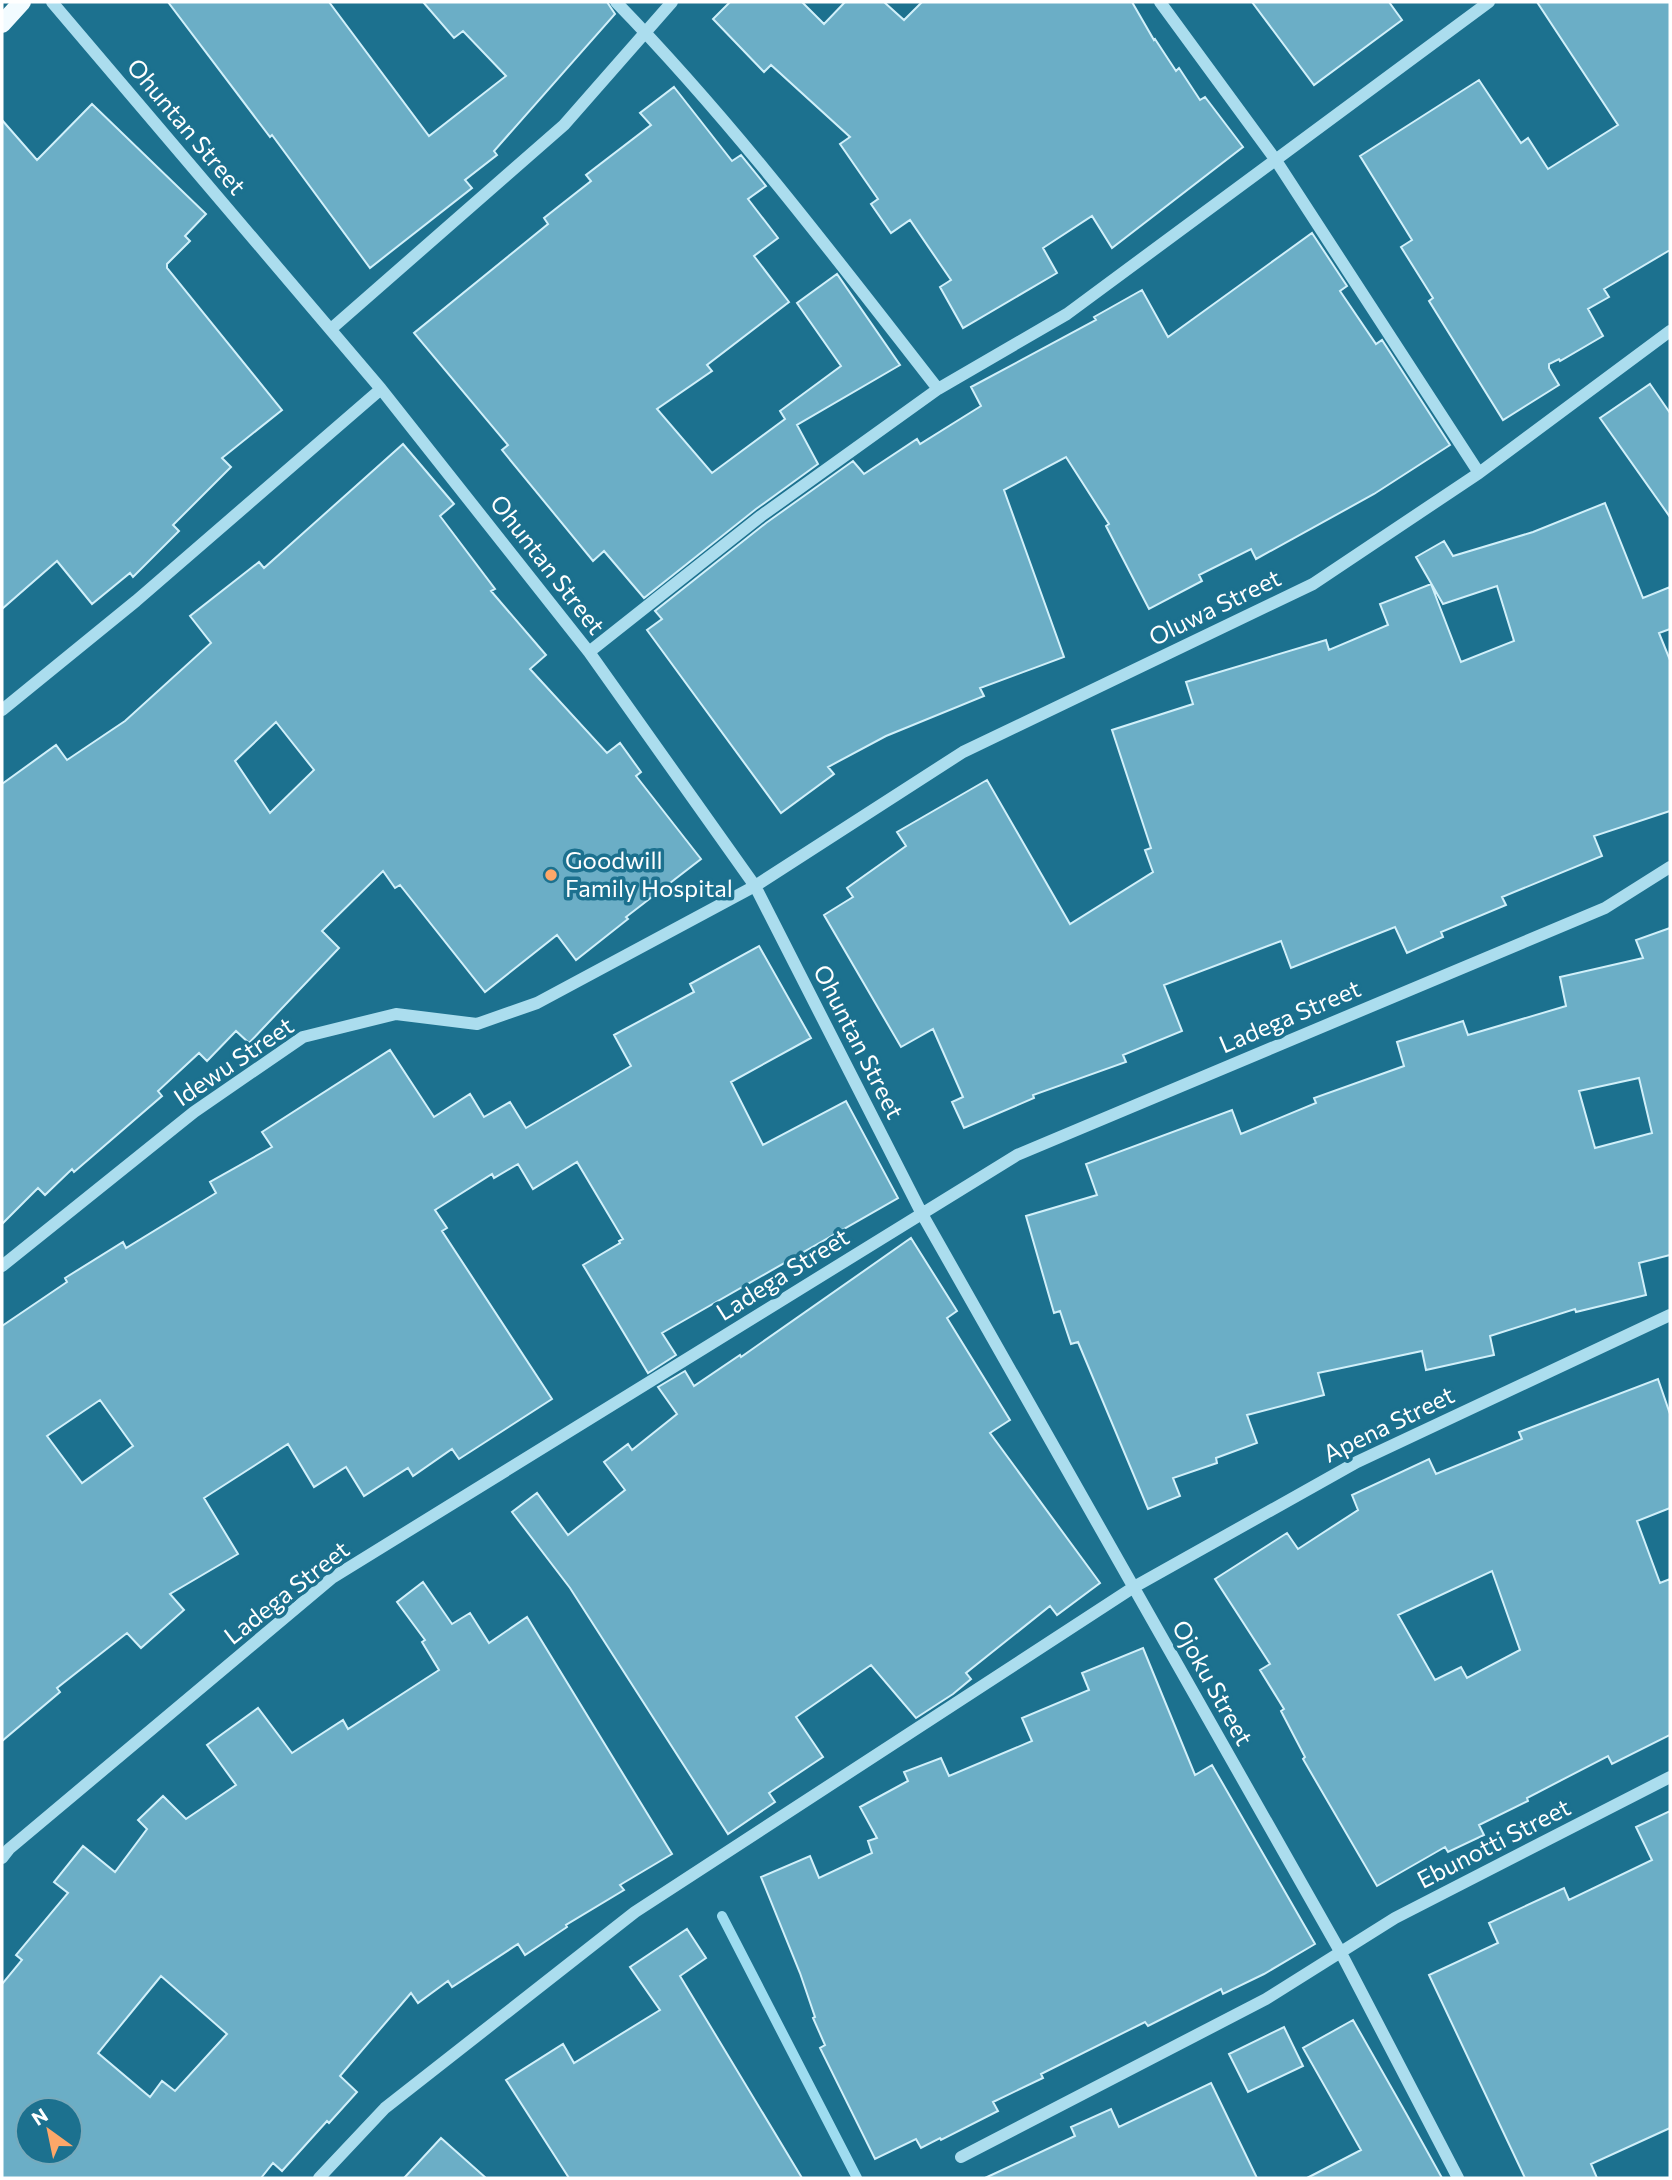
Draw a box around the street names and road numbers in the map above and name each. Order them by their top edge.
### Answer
street label: Ohuntan Street [122,52,253,200]
street label: Ohuntan Street [485,489,612,640]
street label: Oluwa Street [1144,562,1285,651]
street label: Ohuntan Street [808,959,911,1123]
street label: Ladega Street [1214,973,1365,1058]
street label: Idewu Street [168,1010,299,1111]
street label: Ladega Street [711,1221,854,1326]
street label: Apena Street [1318,1379,1459,1468]
street label: Ladega Street [218,1534,354,1650]
street label: Ojoku Street [1167,1614,1260,1750]
street label: Ebunotti Street [1412,1792,1575,1894]

